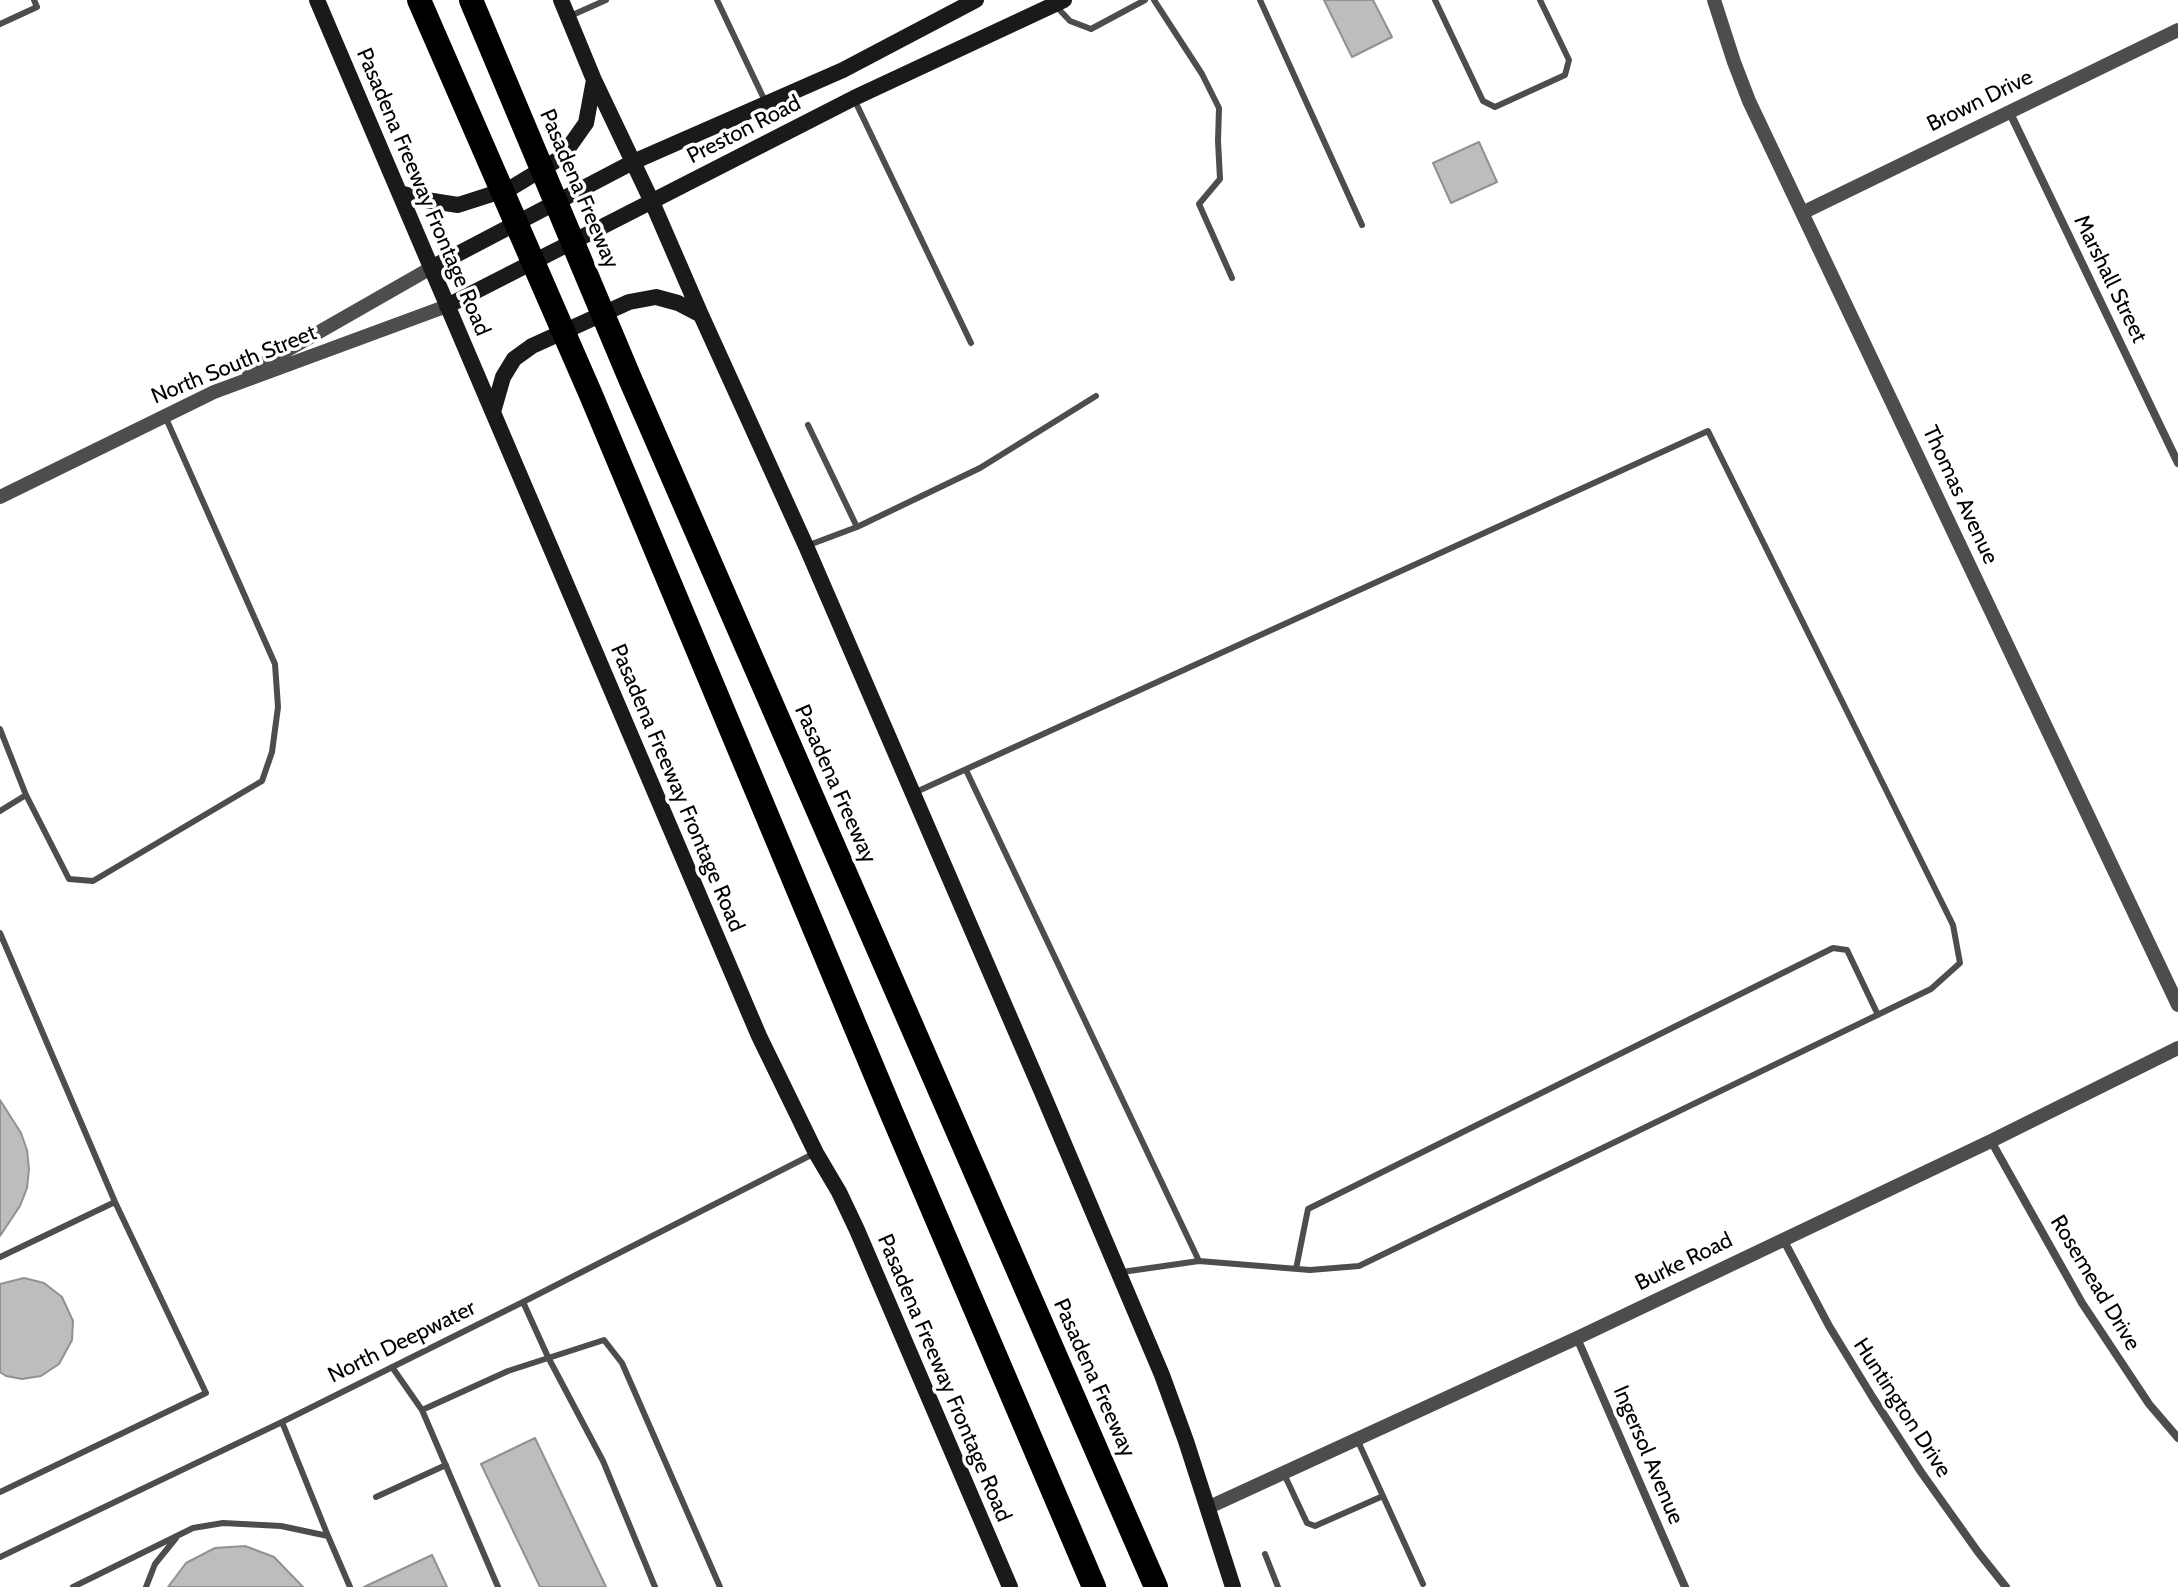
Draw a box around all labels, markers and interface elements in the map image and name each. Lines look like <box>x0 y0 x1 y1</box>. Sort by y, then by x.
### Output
street label: Pasadena Freeway Frontage Road <box>350 44 496 340</box>
street label: Brown Drive <box>1923 64 2037 138</box>
street label: Preston Road <box>683 90 805 170</box>
street label: Pasadena Freeway <box>534 105 624 273</box>
street label: Marshall Street <box>2068 211 2152 347</box>
street label: North South Street <box>148 320 320 410</box>
street label: Thomas Avenue <box>1916 422 2004 568</box>
street label: Pasadena Freeway Frontage Road <box>604 640 750 936</box>
street label: Pasadena Freeway <box>788 701 882 867</box>
street label: Rosemead Drive <box>2044 1211 2146 1355</box>
street label: Burke Road <box>1631 1227 1737 1297</box>
street label: Pasadena Freeway Frontage Road <box>871 1230 1017 1526</box>
street label: North Deepwater <box>324 1295 480 1389</box>
street label: Pasadena Freeway <box>1047 1295 1141 1461</box>
street label: Huntington Drive <box>1847 1334 1957 1482</box>
street label: Ingersol Avenue <box>1607 1382 1689 1528</box>

